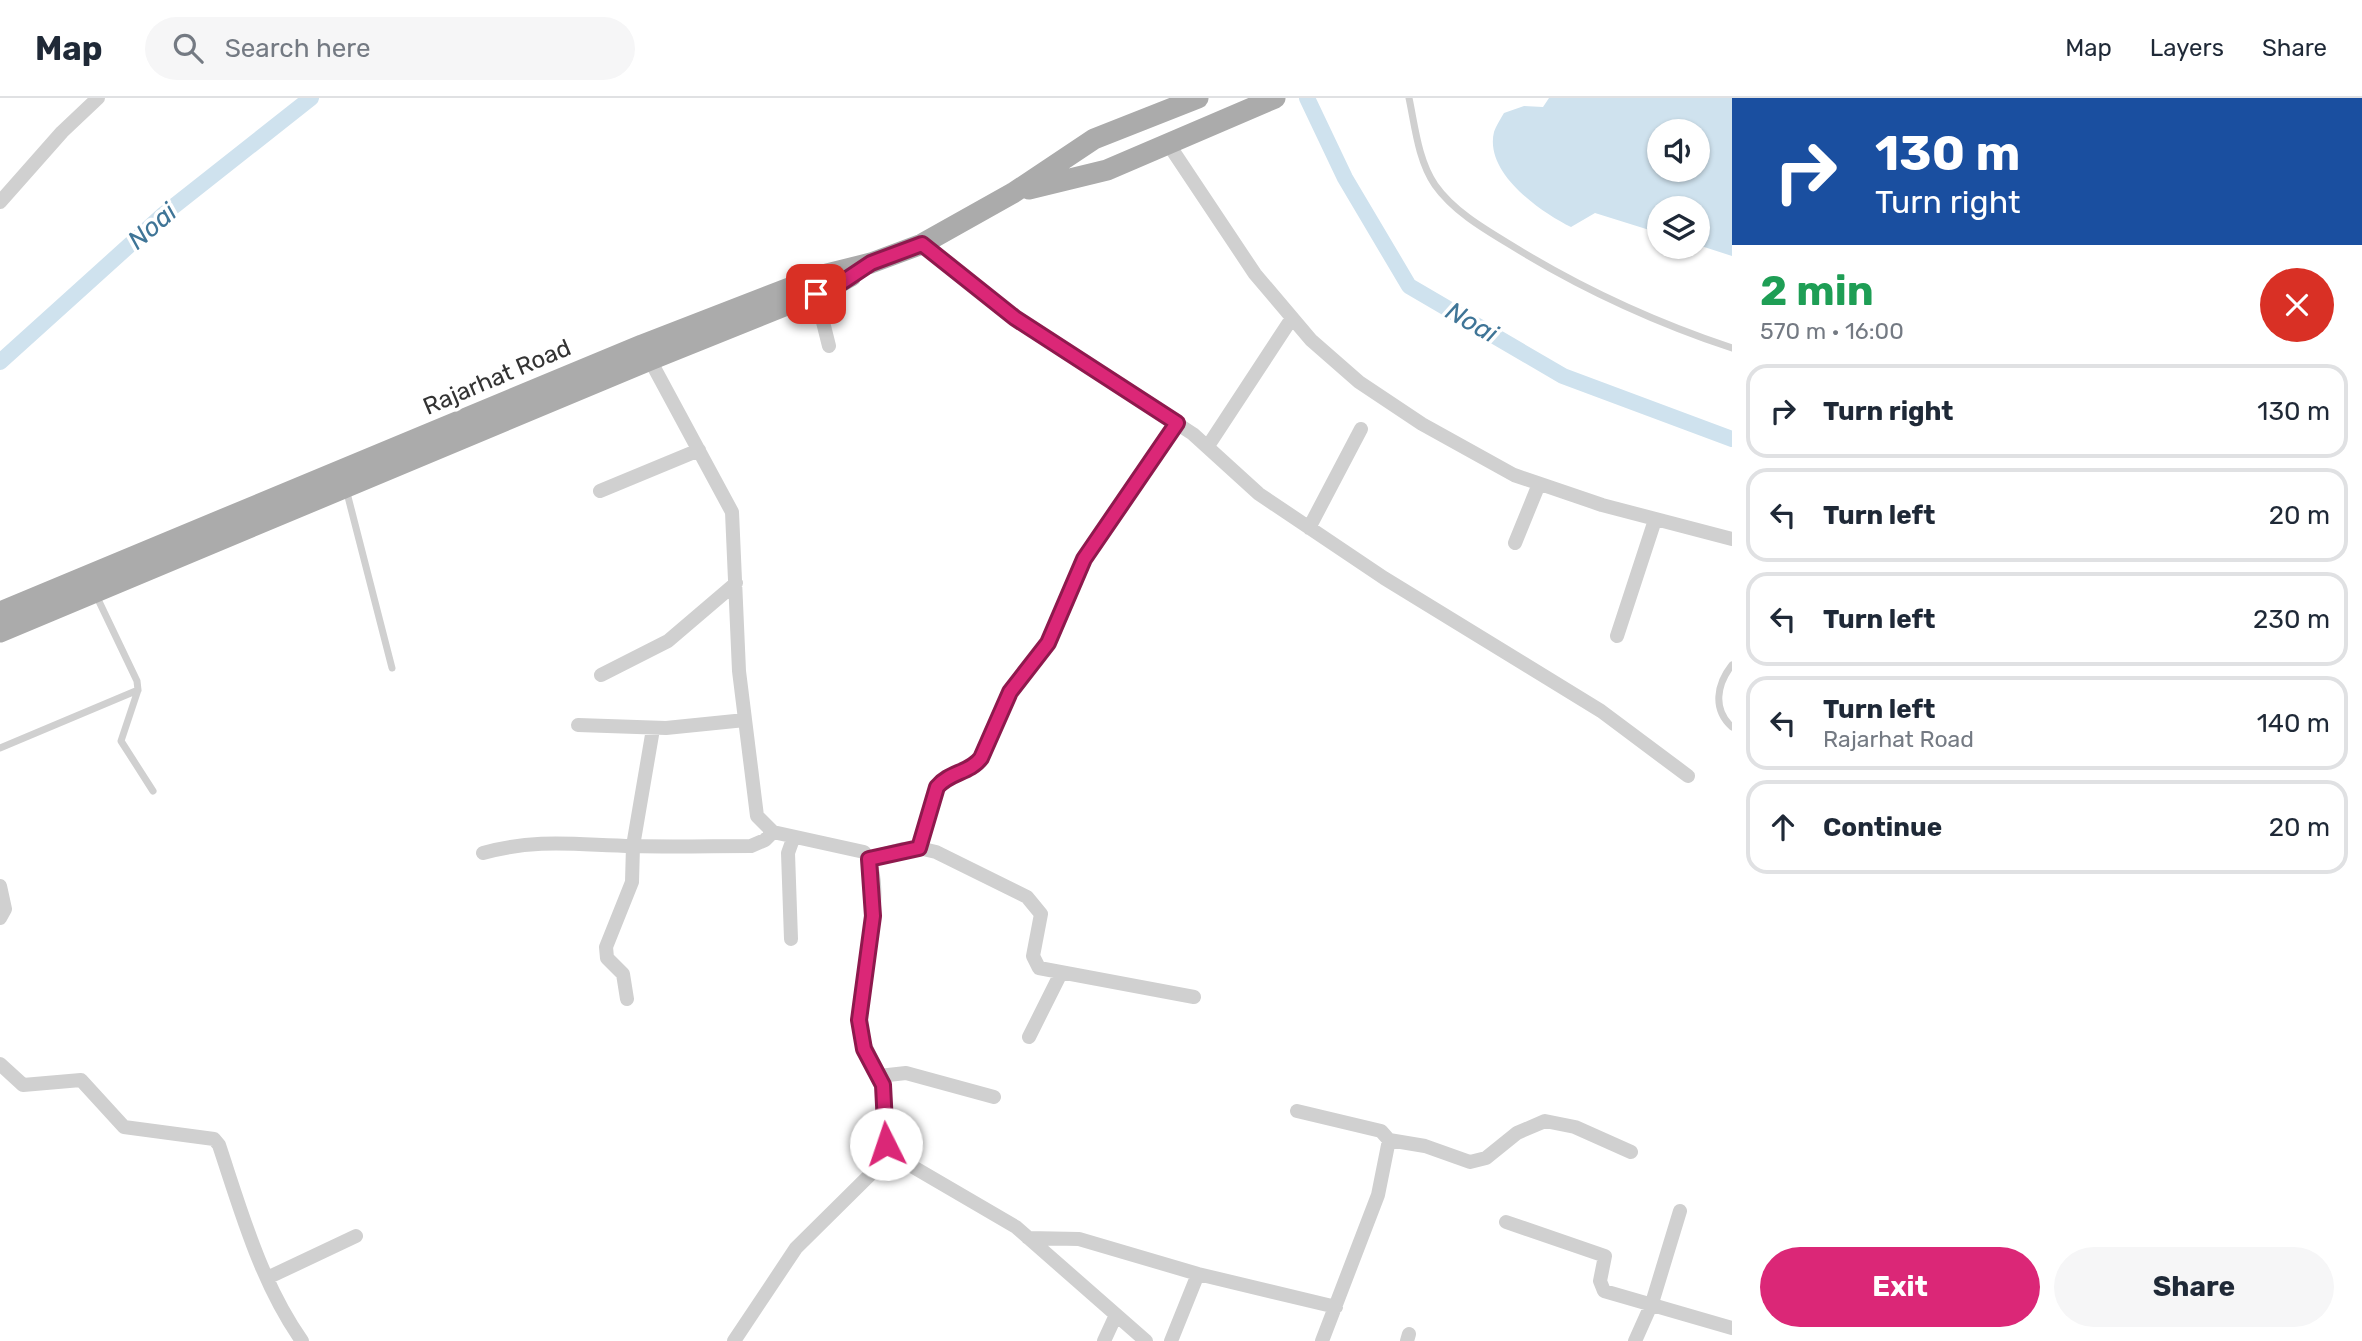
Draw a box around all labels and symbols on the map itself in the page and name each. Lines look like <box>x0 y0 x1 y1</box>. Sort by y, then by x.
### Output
water label: Noai <box>122 196 184 256</box>
pin <box>786 264 846 324</box>
water label: Noai <box>1440 295 1504 350</box>
street label: Rajarhat Road <box>419 333 575 421</box>
position arrow <box>849 1107 923 1181</box>

